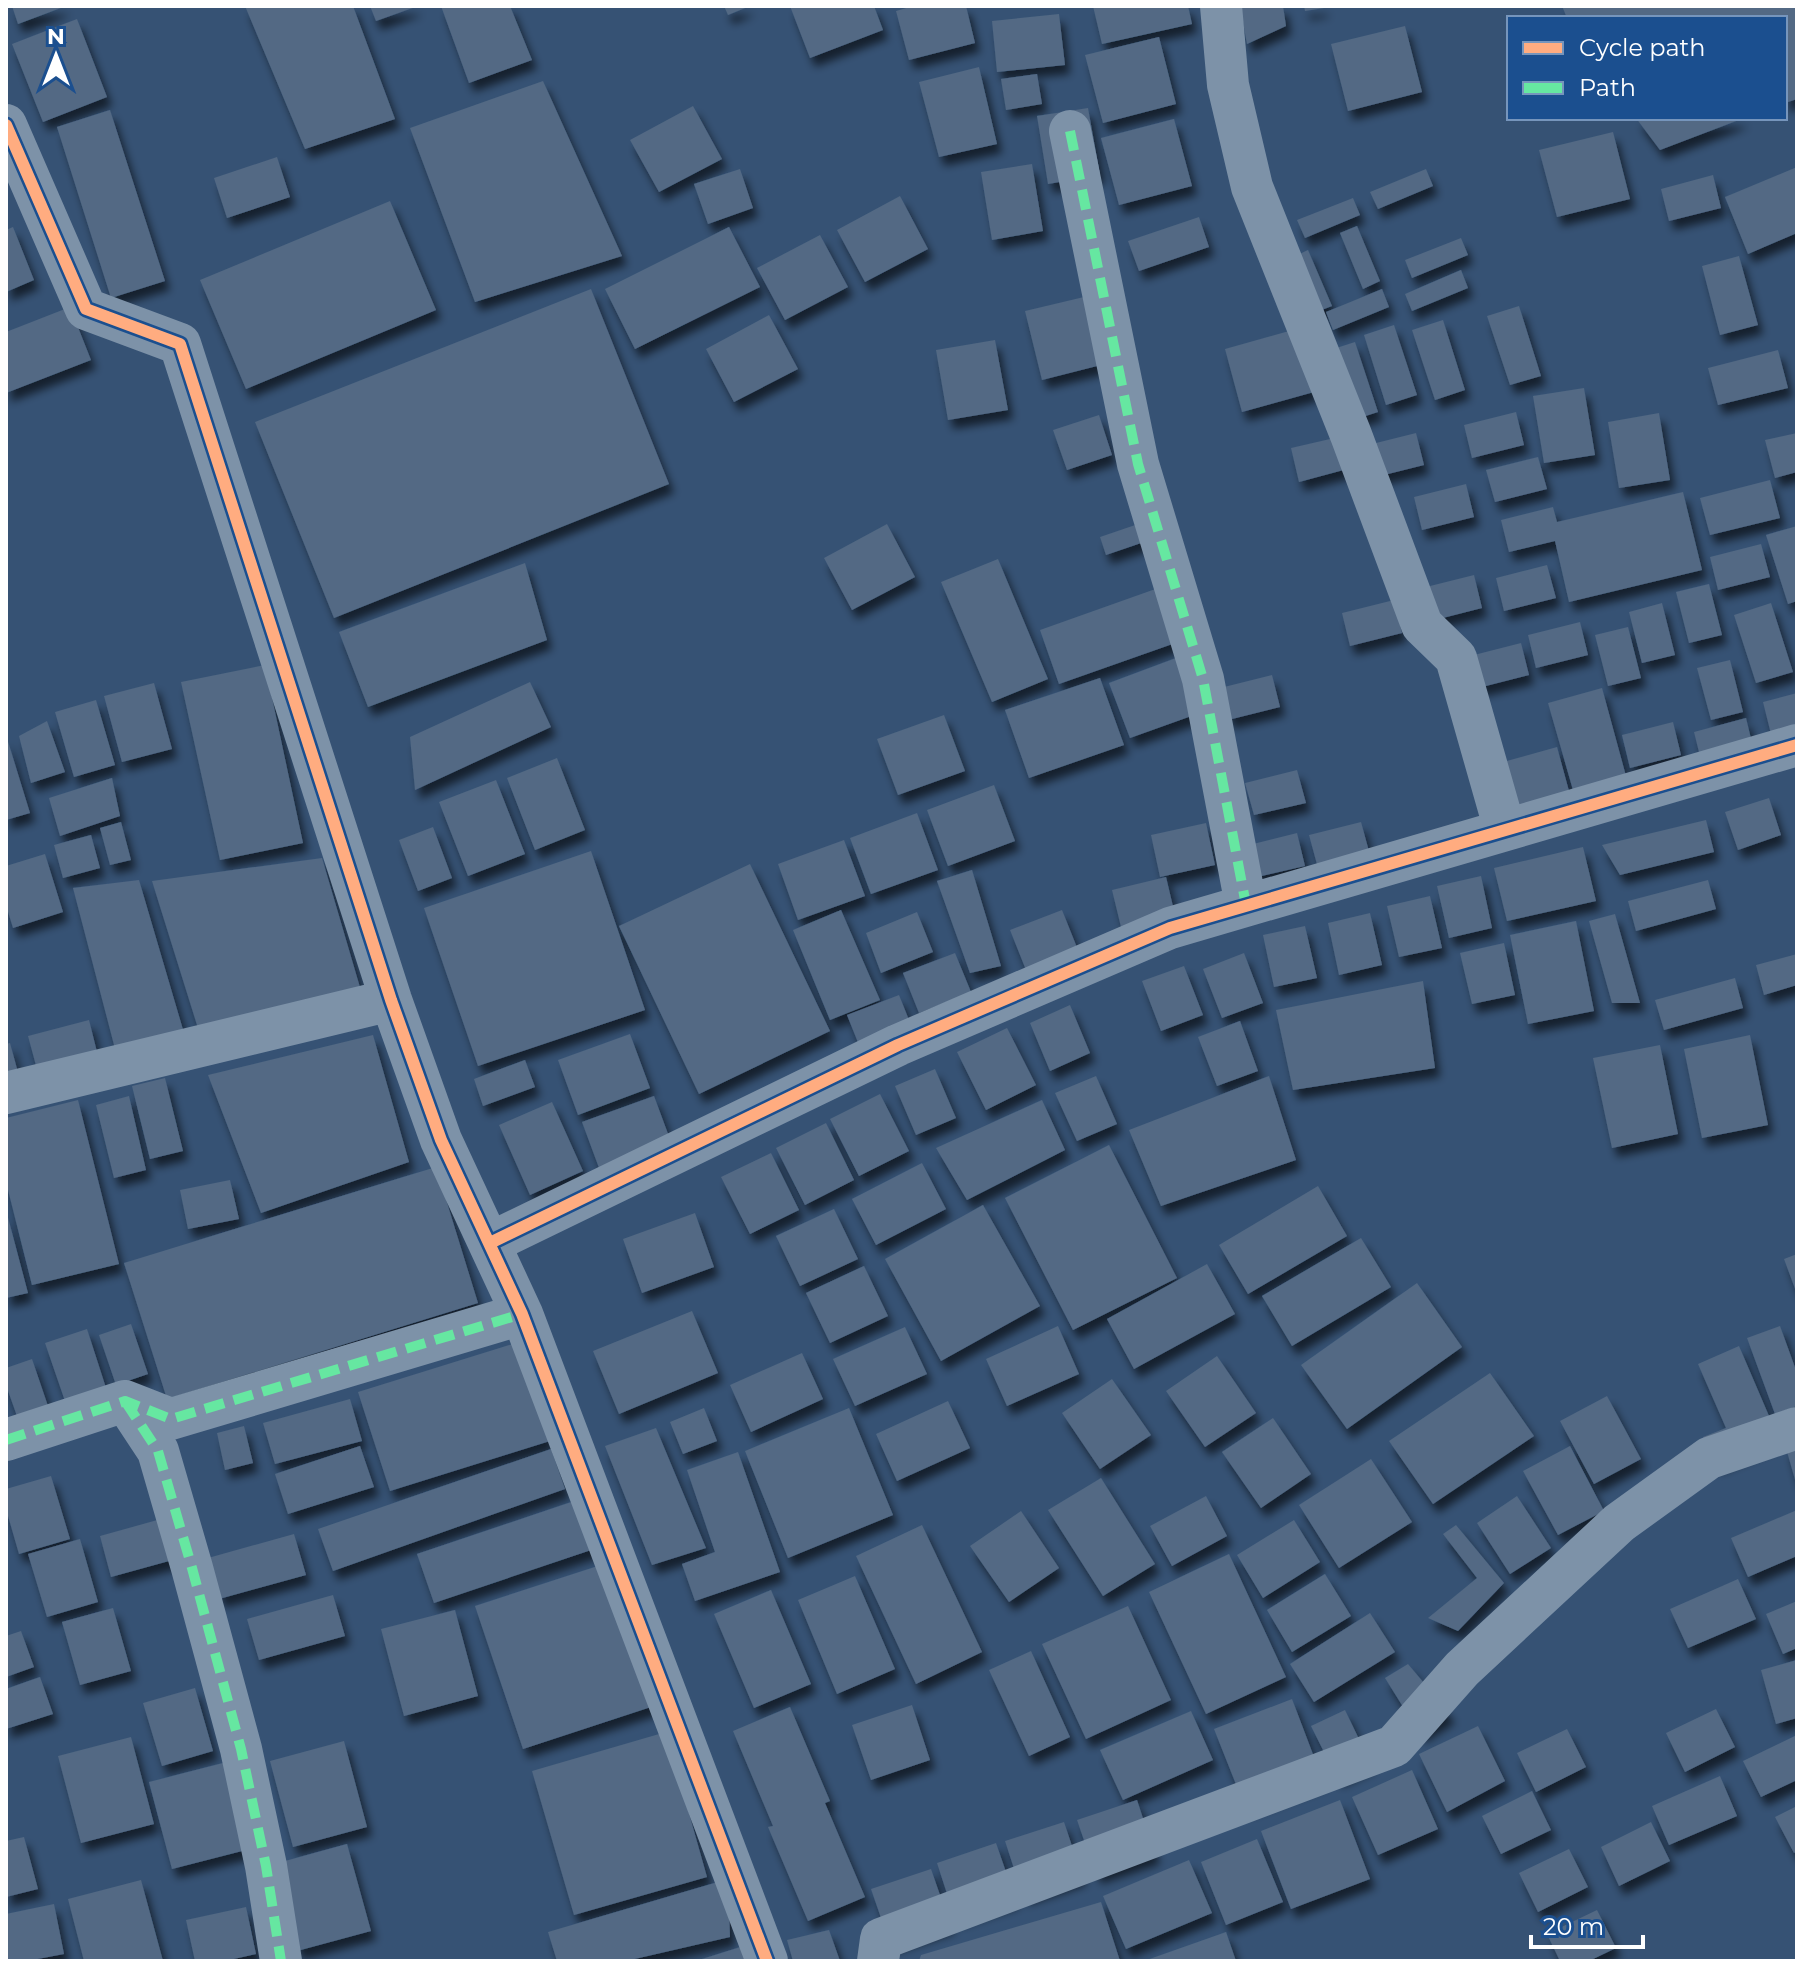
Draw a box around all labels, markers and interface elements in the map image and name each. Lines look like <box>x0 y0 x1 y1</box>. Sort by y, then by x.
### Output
north arrow <box>16 16 96 96</box>
legend <box>1507 16 1787 120</box>
text: N <box>47 23 65 50</box>
text: Cycle path <box>1579 33 1706 62</box>
text: Path <box>1579 73 1636 102</box>
scale bar <box>1531 1899 1643 1949</box>
text: 20 m <box>1543 1912 1604 1941</box>

